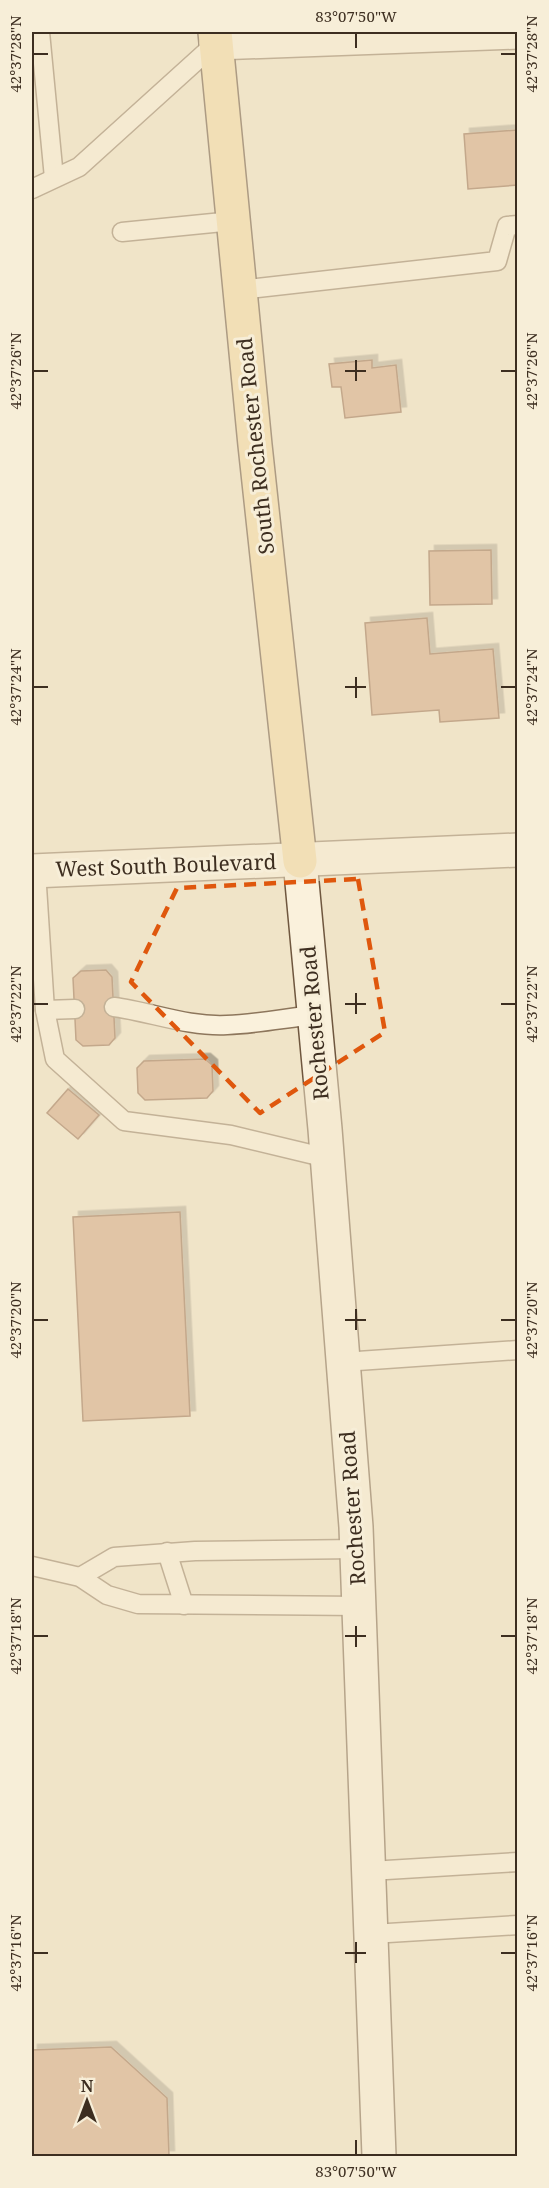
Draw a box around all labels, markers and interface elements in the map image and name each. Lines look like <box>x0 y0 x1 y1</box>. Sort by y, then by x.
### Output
text: 83°07'50"W <box>315 6 397 26</box>
text: 42°37'28"N <box>5 15 25 93</box>
text: 42°37'28"N <box>521 15 541 93</box>
text: 42°37'26"N <box>5 332 25 410</box>
text: 42°37'26"N <box>521 332 541 410</box>
street label: South Rochester Road <box>230 336 280 556</box>
text: 42°37'24"N <box>5 648 25 726</box>
text: 42°37'24"N <box>521 648 541 726</box>
street label: West South Boulevard <box>55 847 277 883</box>
street label: Rochester Road <box>293 945 335 1101</box>
text: 42°37'22"N <box>5 965 25 1043</box>
text: 42°37'22"N <box>521 965 541 1043</box>
text: 42°37'20"N <box>5 1281 25 1359</box>
text: 42°37'20"N <box>521 1281 541 1359</box>
street label: Rochester Road <box>333 1430 371 1586</box>
text: 42°37'18"N <box>5 1597 25 1675</box>
text: 42°37'18"N <box>521 1597 541 1675</box>
text: 42°37'16"N <box>5 1914 25 1992</box>
text: 42°37'16"N <box>521 1914 541 1992</box>
north arrow <box>57 2071 117 2131</box>
text: N <box>81 2075 94 2097</box>
text: 83°07'50"W <box>315 2161 397 2181</box>

